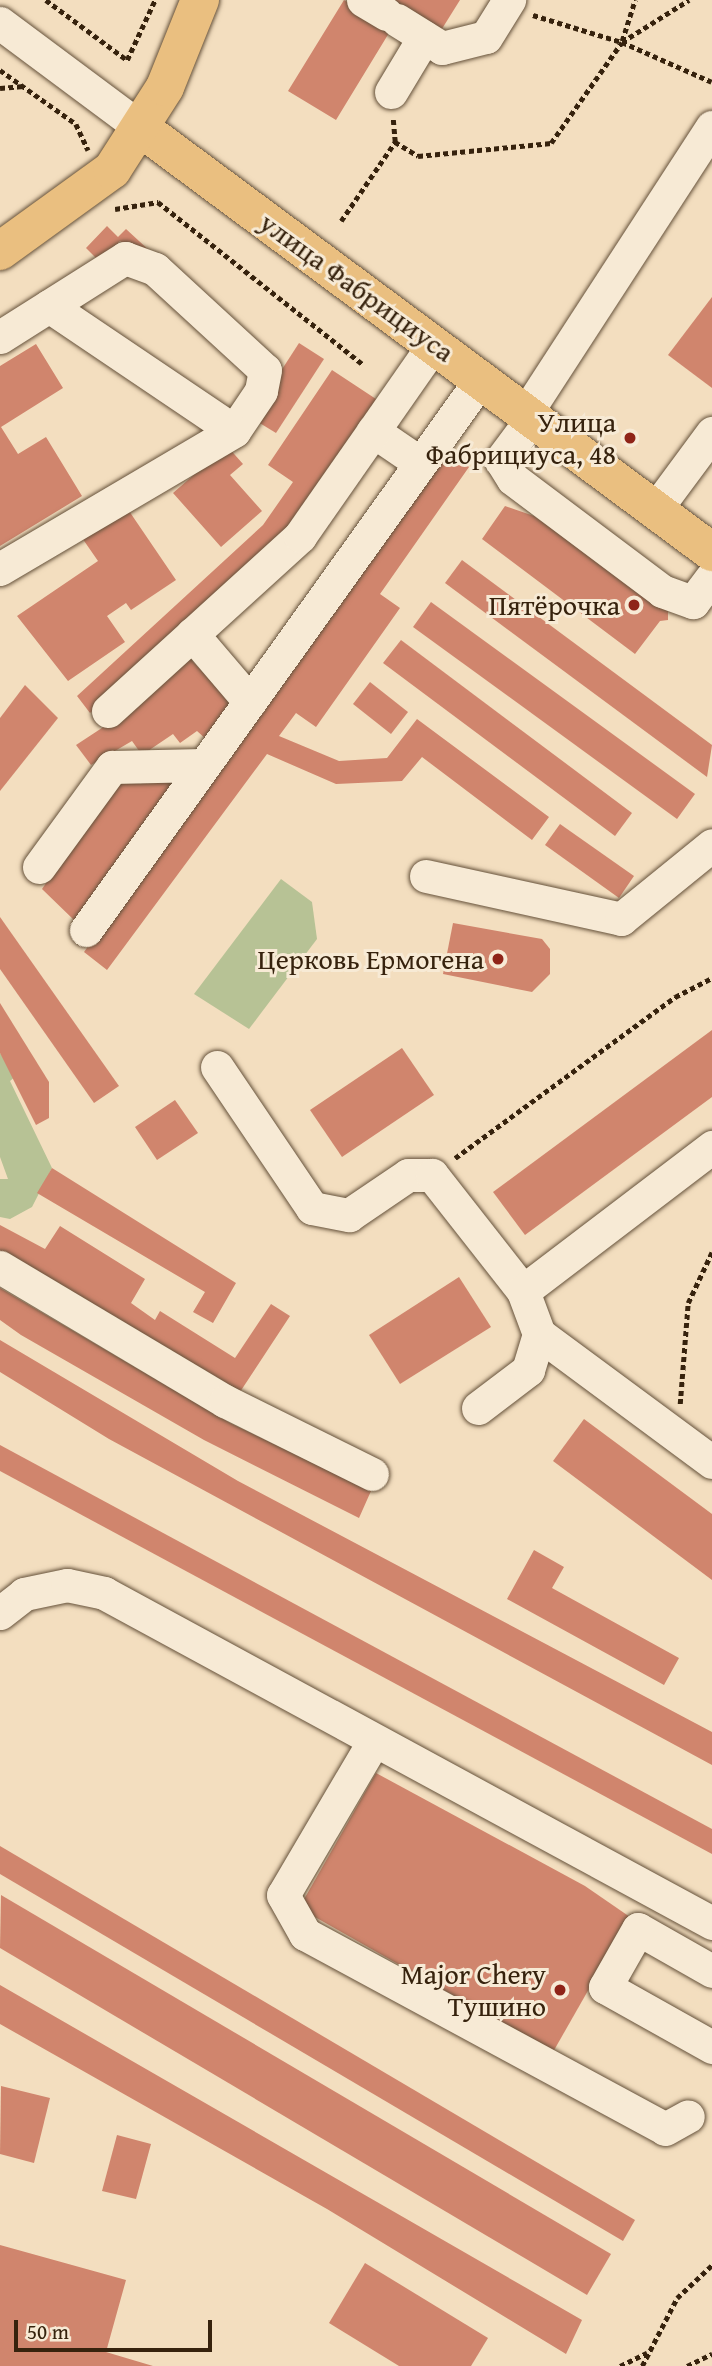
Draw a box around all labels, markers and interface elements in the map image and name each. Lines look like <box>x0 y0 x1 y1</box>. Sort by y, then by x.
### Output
street label: улица Фабрициуса <box>253 205 461 369</box>
place label: Улица Фабрициуса, 48 <box>426 405 616 471</box>
marker: Улица Фабрициуса, 48 <box>622 430 638 446</box>
place label: Пятёрочка <box>489 588 620 622</box>
marker: Пятёрочка <box>626 597 642 613</box>
place label: Церковь Ермогена <box>258 942 484 976</box>
marker: Церковь Ермогена <box>490 951 506 967</box>
place label: Major Chery Тушино <box>401 1957 546 2023</box>
marker: Major Chery Тушино <box>552 1982 568 1998</box>
scale bar <box>18 2306 215 2350</box>
text: 50 m <box>27 2316 69 2347</box>

